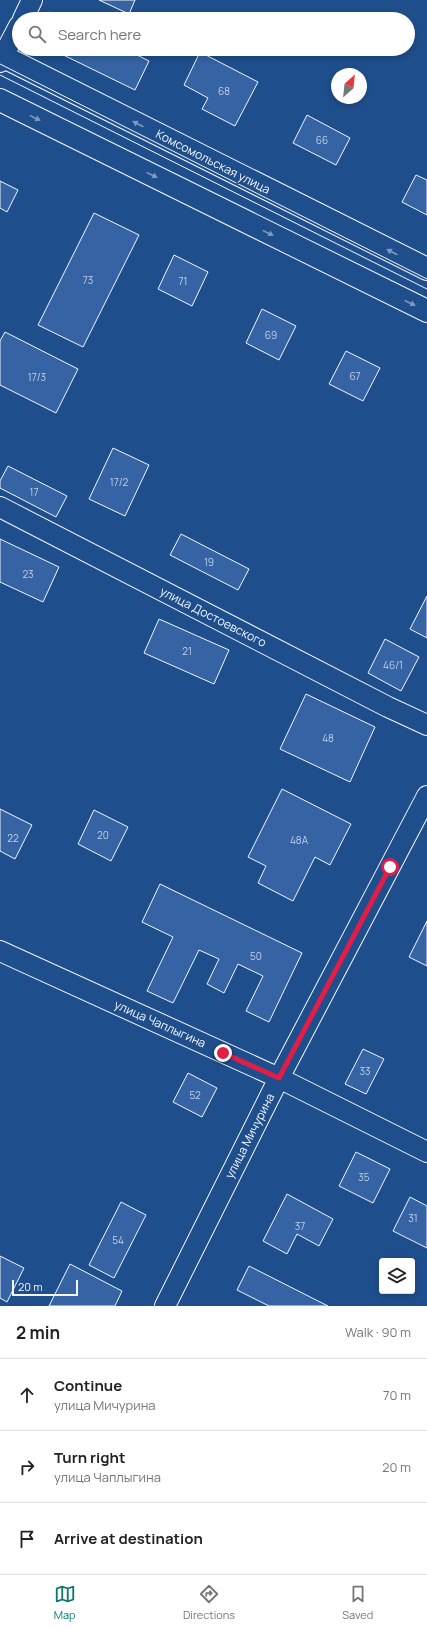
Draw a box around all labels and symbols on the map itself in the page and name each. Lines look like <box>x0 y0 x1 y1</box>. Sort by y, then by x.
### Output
north arrow <box>331 68 367 104</box>
house number: 68 <box>218 84 230 98</box>
one-way arrow <box>29 115 41 121</box>
one-way arrow <box>132 121 144 128</box>
street label: Комсомольская улица <box>153 125 273 198</box>
house number: 66 <box>316 133 328 147</box>
one-way arrow <box>146 172 157 178</box>
one-way arrow <box>262 230 274 236</box>
one-way arrow <box>386 248 398 255</box>
house number: 73 <box>83 273 93 287</box>
house number: 71 <box>179 274 187 288</box>
one-way arrow <box>404 300 415 306</box>
house number: 69 <box>265 328 277 342</box>
house number: 67 <box>349 369 361 383</box>
house number: 17/3 <box>28 370 46 384</box>
house number: 17/2 <box>110 475 129 489</box>
house number: 17 <box>30 485 38 499</box>
house number: 19 <box>204 555 214 569</box>
house number: 23 <box>22 567 34 581</box>
street label: улица Достоевского <box>157 582 269 651</box>
house number: 21 <box>182 644 192 658</box>
house number: 46/1 <box>383 658 403 672</box>
house number: 48 <box>322 731 334 745</box>
house number: 20 <box>97 828 109 842</box>
house number: 22 <box>7 831 19 845</box>
house number: 48А <box>290 833 309 847</box>
route start <box>381 858 399 876</box>
house number: 50 <box>250 949 262 963</box>
street label: улица Чаплыгина <box>112 996 209 1051</box>
route end <box>214 1044 232 1062</box>
house number: 33 <box>359 1064 371 1078</box>
house number: 52 <box>189 1088 201 1102</box>
street label: улица Мичурина <box>221 1090 278 1181</box>
house number: 35 <box>358 1170 370 1184</box>
house number: 31 <box>408 1211 418 1225</box>
house number: 37 <box>295 1219 305 1233</box>
house number: 54 <box>112 1233 124 1247</box>
scale bar <box>12 1278 78 1297</box>

